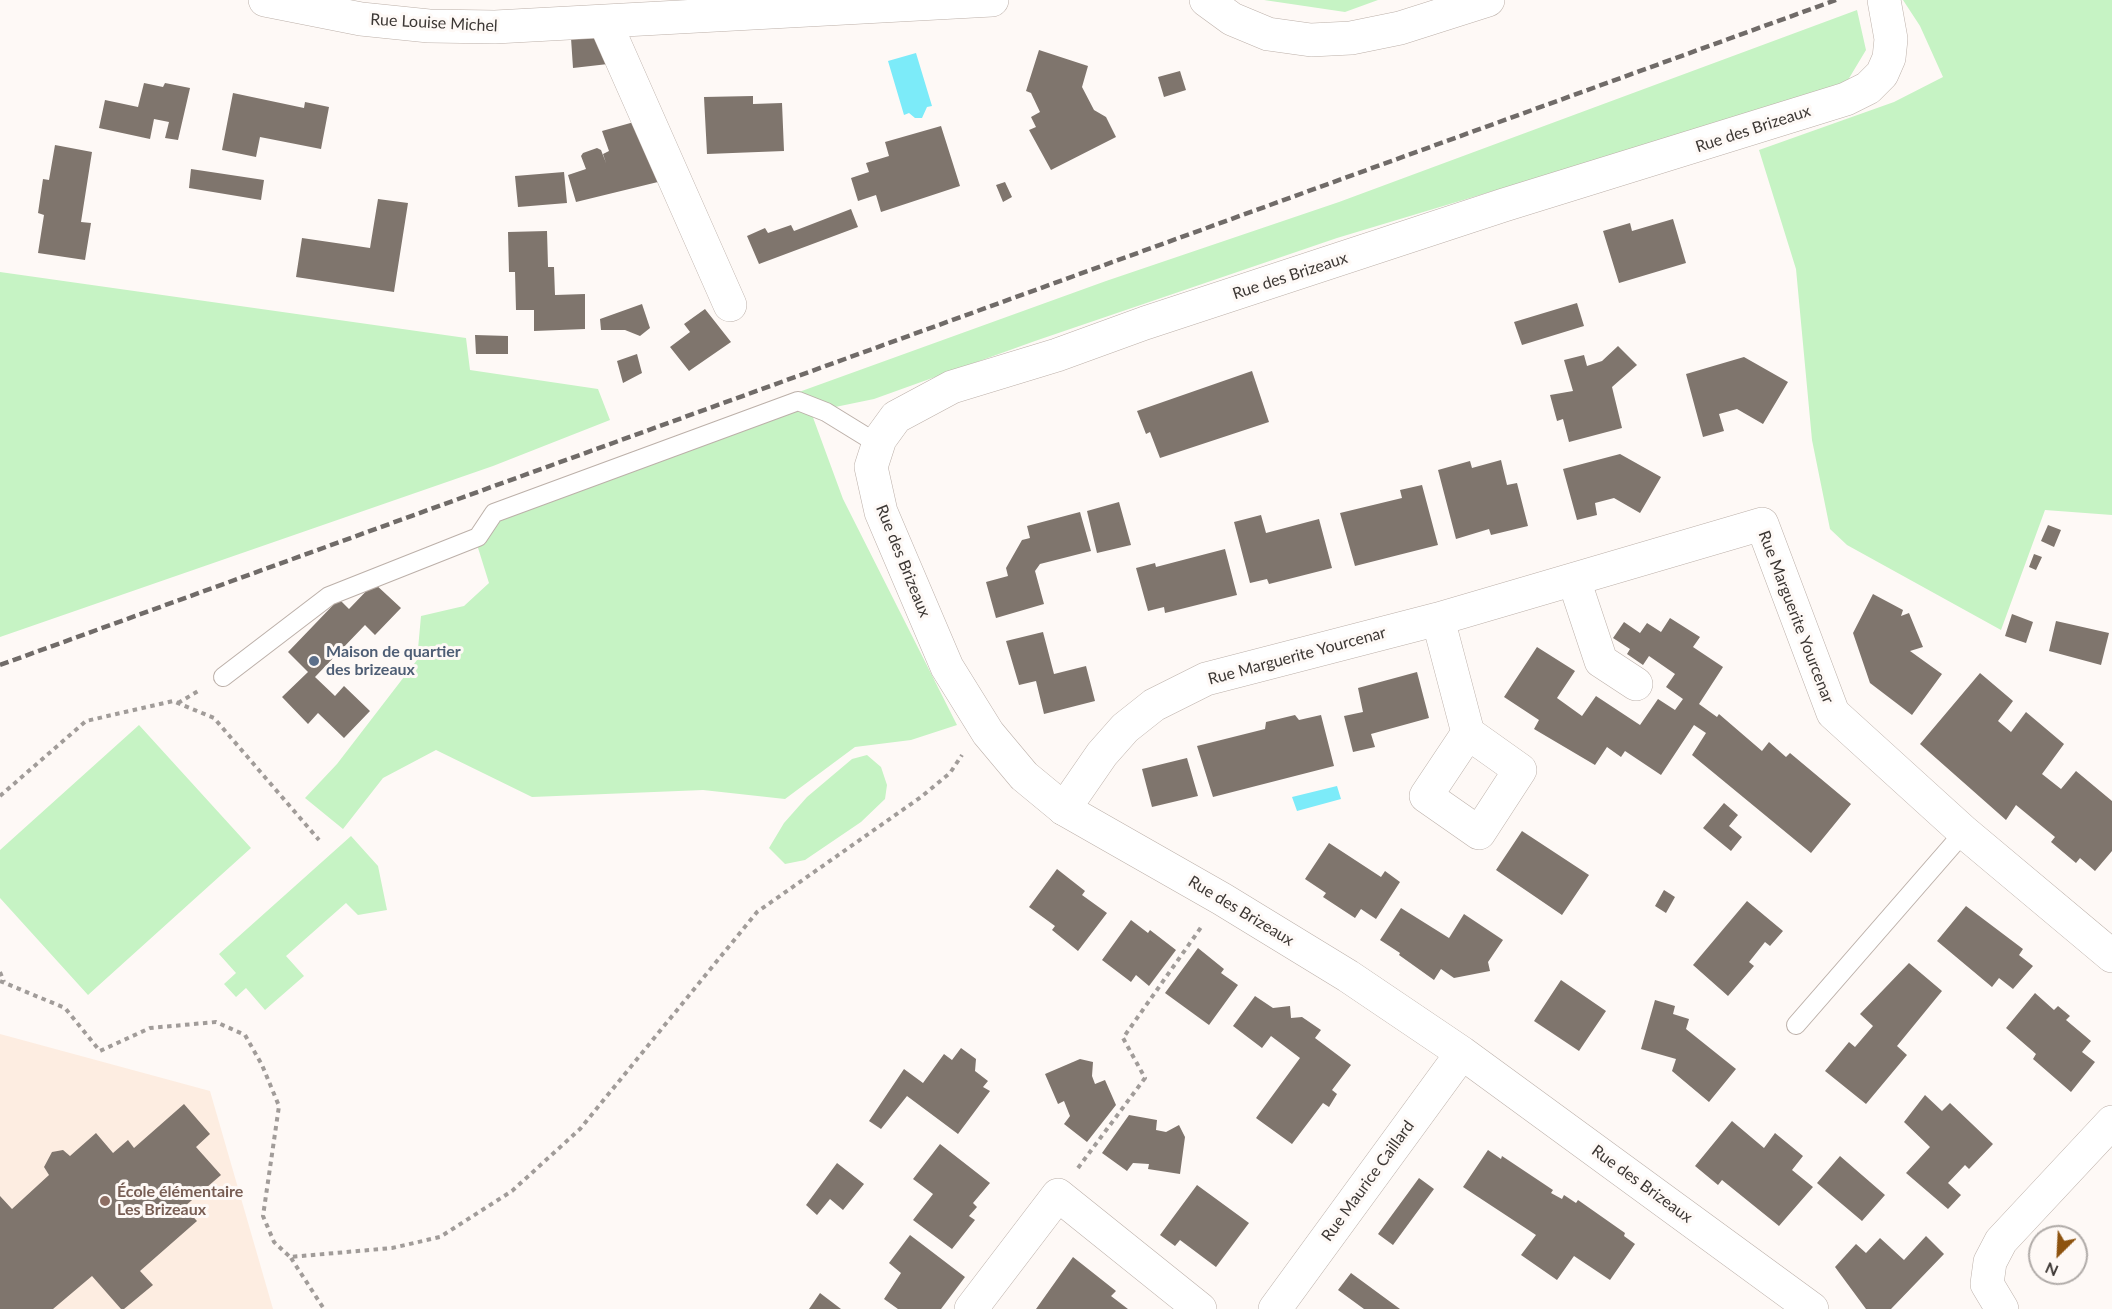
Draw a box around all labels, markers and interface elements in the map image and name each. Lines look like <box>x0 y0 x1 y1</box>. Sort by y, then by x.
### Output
street label: Rue Louise Michel <box>370 10 498 36</box>
street label: Rue des Brizeaux <box>1693 101 1813 157</box>
street label: Rue des Brizeaux <box>1230 248 1350 304</box>
street label: Rue des Brizeaux <box>872 502 934 620</box>
street label: Rue Marguerite Yourcenar <box>1754 528 1838 706</box>
street label: Rue Marguerite Yourcenar <box>1206 623 1388 689</box>
place label: Maison de quartier des brizeaux <box>326 642 461 680</box>
marker: Maison de quartier des brizeaux <box>307 654 321 668</box>
street label: Rue des Brizeaux <box>1185 872 1297 950</box>
street label: Rue Maurice Caillard <box>1318 1117 1418 1245</box>
street label: Rue des Brizeaux <box>1588 1141 1696 1227</box>
place label: École élémentaire Les Brizeaux <box>117 1182 243 1220</box>
marker: École élémentaire Les Brizeaux <box>98 1194 112 1208</box>
north arrow <box>2028 1225 2088 1285</box>
text: N <box>2042 1259 2061 1281</box>

